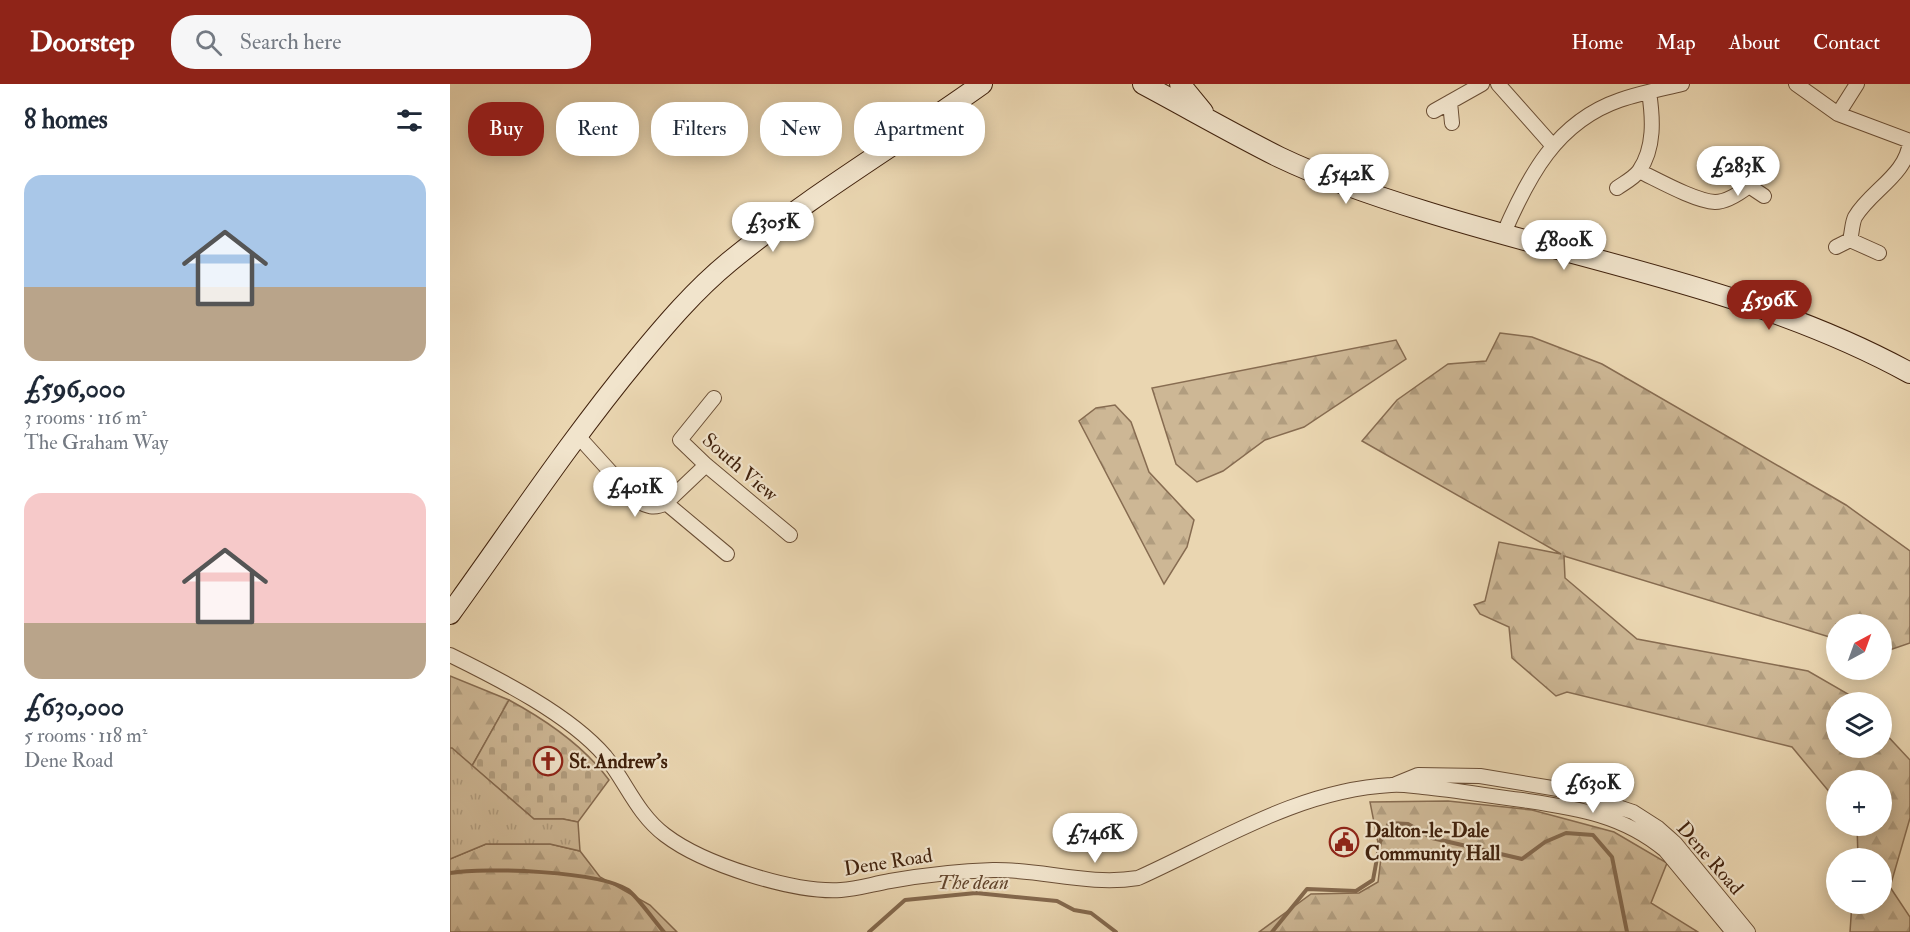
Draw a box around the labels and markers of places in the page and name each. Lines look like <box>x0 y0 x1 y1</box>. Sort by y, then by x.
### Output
pin: £283K <box>1696 146 1780 197</box>
pin: £542K <box>1304 154 1388 205</box>
pin: £305K <box>731 202 815 253</box>
pin: £800K <box>1522 220 1606 271</box>
pin: £596K <box>1727 280 1811 331</box>
pin: £401K <box>593 467 677 518</box>
church icon: St. Andrew's <box>532 745 564 777</box>
place label: St. Andrew's <box>569 749 668 774</box>
pin: £630K <box>1551 763 1635 814</box>
pin: £746K <box>1053 813 1137 864</box>
place label: Dalton-le-Dale Community Hall <box>1365 818 1501 867</box>
public building icon: Dalton-le-Dale Community Hall <box>1328 826 1360 858</box>

